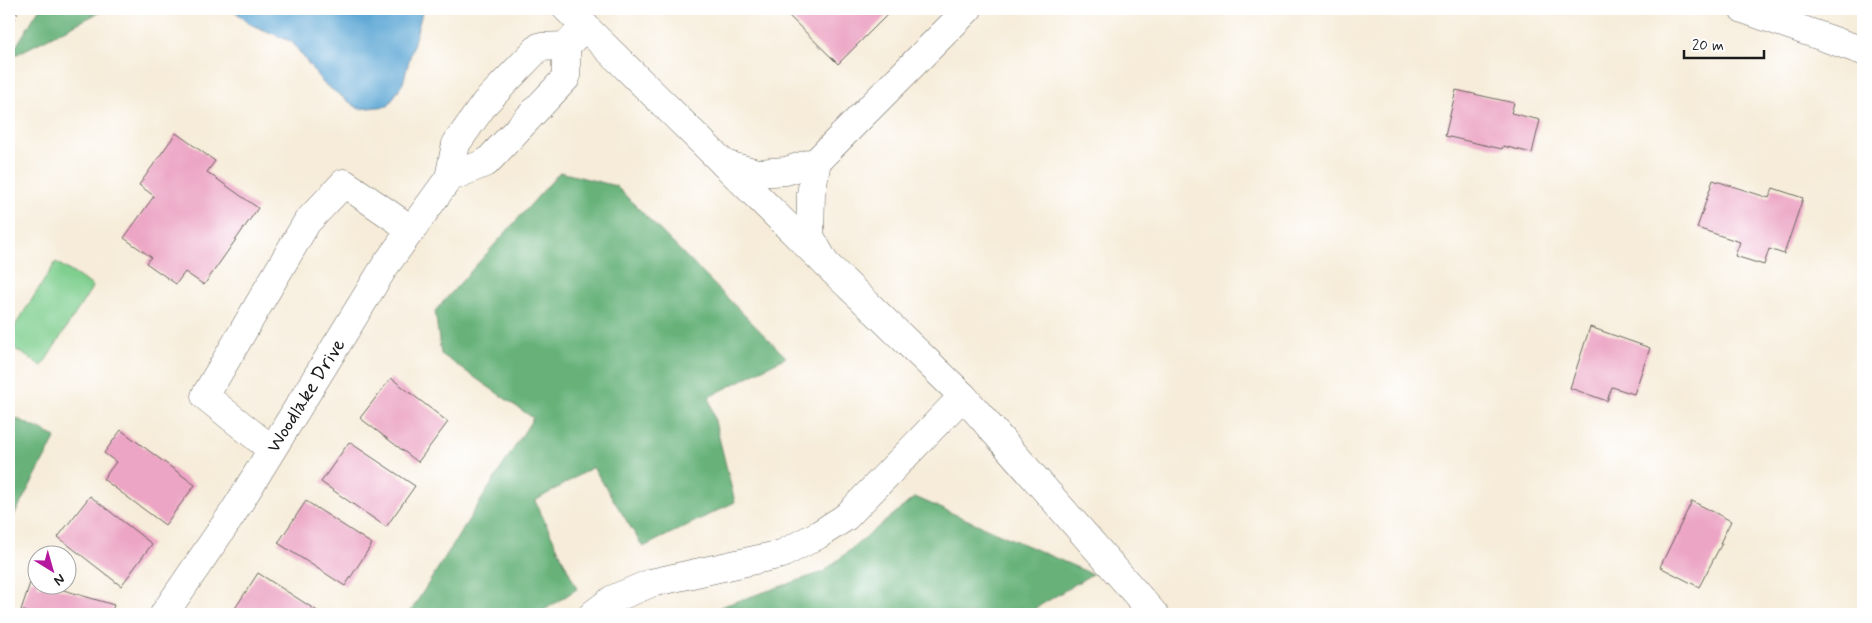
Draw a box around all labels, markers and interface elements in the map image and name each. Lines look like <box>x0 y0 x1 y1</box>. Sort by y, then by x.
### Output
scale bar <box>1684 28 1764 60</box>
text: 20 m <box>1692 36 1724 56</box>
street label: Woodlake Drive <box>260 333 352 458</box>
north arrow <box>28 546 78 596</box>
text: N <box>50 570 68 590</box>

